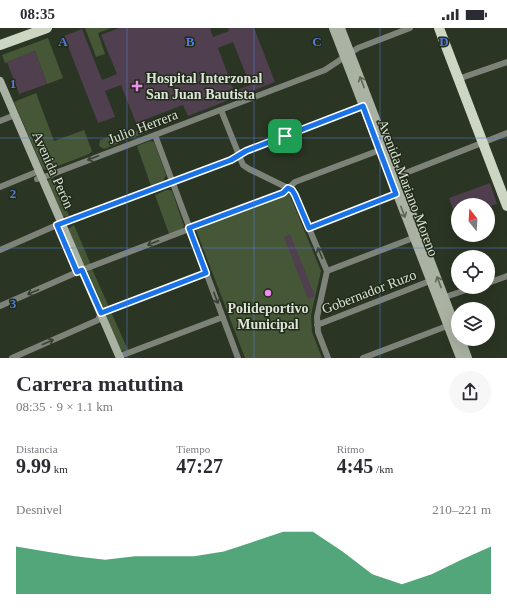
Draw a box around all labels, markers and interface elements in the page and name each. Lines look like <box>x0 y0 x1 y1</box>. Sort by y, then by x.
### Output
text: 08:35 <box>20 6 55 22</box>
text: A <box>58 34 68 49</box>
text: B <box>186 34 195 49</box>
text: C <box>312 34 322 49</box>
text: D <box>439 34 449 49</box>
place label: Hospital Interzonal San Juan Bautista <box>146 71 262 102</box>
text: 1 <box>10 76 16 91</box>
one-way arrow <box>358 77 366 89</box>
marker: Hospital Interzonal San Juan Bautista <box>131 80 143 92</box>
street label: Julio Herrera <box>106 107 181 147</box>
street label: Avenida Mariano Moreno <box>375 118 441 258</box>
pin <box>268 119 302 153</box>
icon: arrive <box>274 125 296 147</box>
street label: Avenida Perón <box>29 129 77 211</box>
one-way arrow <box>88 155 100 163</box>
text: 2 <box>10 186 16 201</box>
north arrow <box>451 198 495 242</box>
map controls <box>451 198 495 346</box>
one-way arrow <box>400 205 408 217</box>
one-way arrow <box>147 239 159 247</box>
one-way arrow <box>316 248 323 260</box>
button: locate <box>451 250 495 294</box>
street label: Gobernador Ruzo <box>320 267 418 317</box>
one-way arrow <box>435 277 443 289</box>
marker: Polideportivo Municipal <box>263 288 273 298</box>
one-way arrow <box>27 289 39 296</box>
one-way arrow <box>212 291 220 303</box>
text: 3 <box>10 296 17 311</box>
place label: Polideportivo Municipal <box>228 301 308 332</box>
button: layers <box>451 302 495 346</box>
one-way arrow <box>42 338 54 345</box>
text: Carrera matutina <box>16 371 184 396</box>
button: share <box>449 371 491 413</box>
text: 08:35 · 9 × 1.1 km <box>16 399 113 414</box>
text: Distancia <box>16 443 58 455</box>
text: Tiempo <box>176 443 210 455</box>
text: Ritmo <box>337 443 364 455</box>
text: 9.99 <box>16 455 51 477</box>
text: 47:27 <box>176 455 223 477</box>
text: 4:45 <box>337 455 373 477</box>
text: km <box>51 463 68 475</box>
text: /km <box>373 463 393 475</box>
text: Desnivel <box>16 502 62 517</box>
text: 210–221 m <box>432 502 491 517</box>

